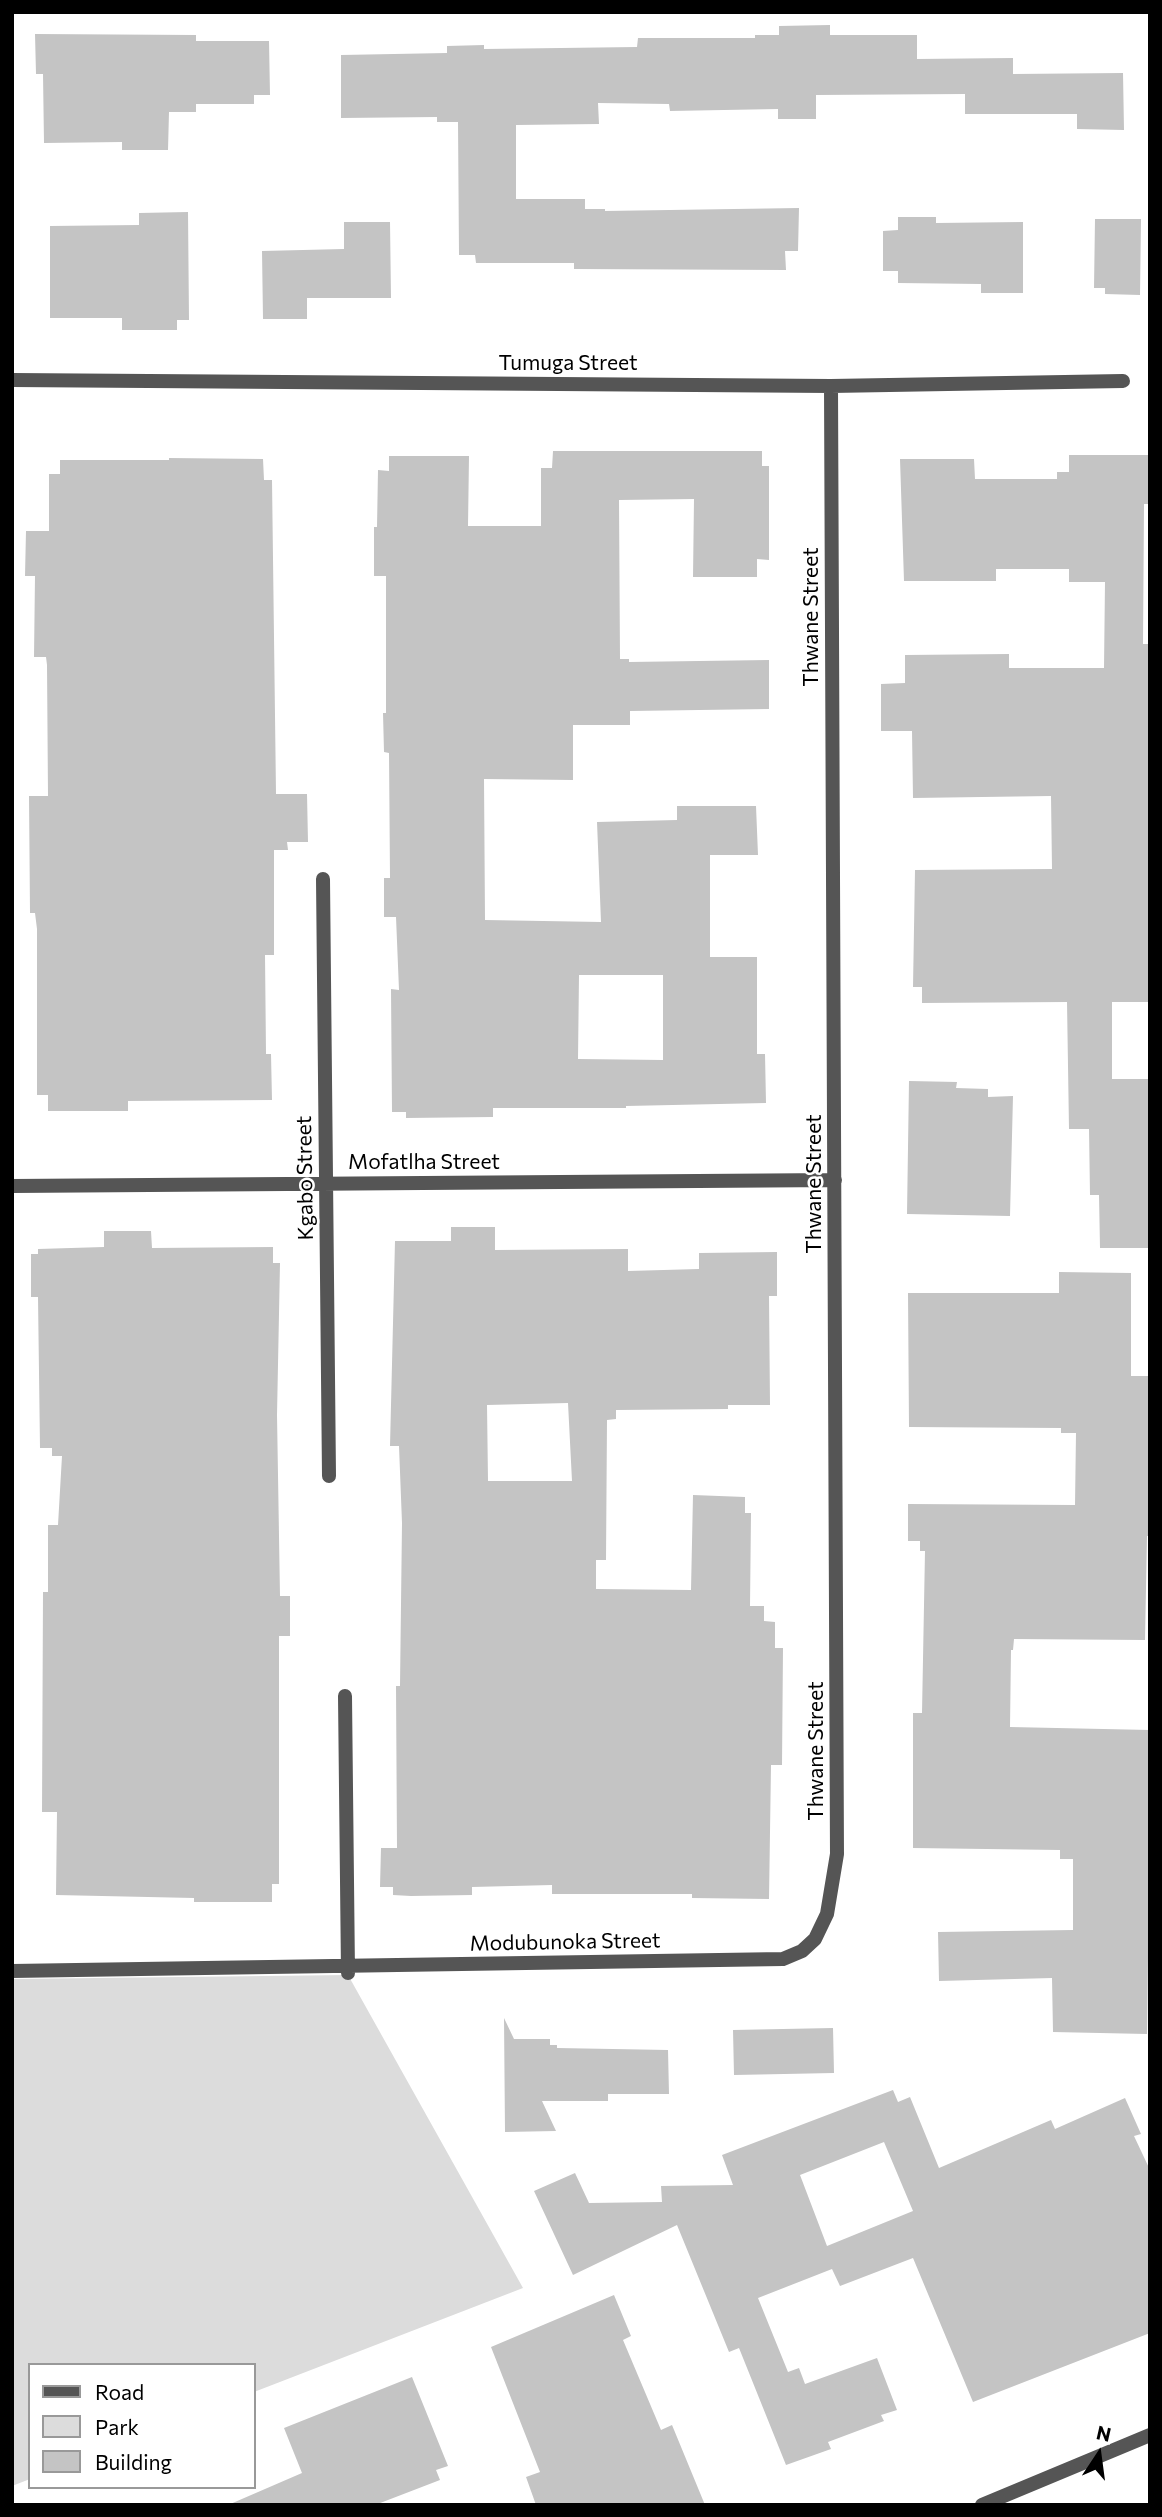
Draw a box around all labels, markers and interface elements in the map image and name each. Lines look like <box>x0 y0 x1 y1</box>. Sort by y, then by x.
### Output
street label: Tumuga Street <box>498 350 638 376</box>
street label: Thwane Street <box>798 547 824 687</box>
street label: Thwane Street <box>801 1114 827 1254</box>
street label: Kgabo Street <box>291 1116 319 1240</box>
street label: Mofatlha Street <box>348 1149 500 1175</box>
street label: Thwane Street <box>803 1681 829 1821</box>
street label: Modubunoka Street <box>469 1928 661 1956</box>
legend <box>28 2363 256 2489</box>
text: Road <box>95 2379 144 2404</box>
text: Park <box>95 2414 139 2439</box>
north arrow <box>1064 2419 1134 2489</box>
text: N <box>1094 2420 1113 2446</box>
text: Building <box>95 2449 172 2474</box>

